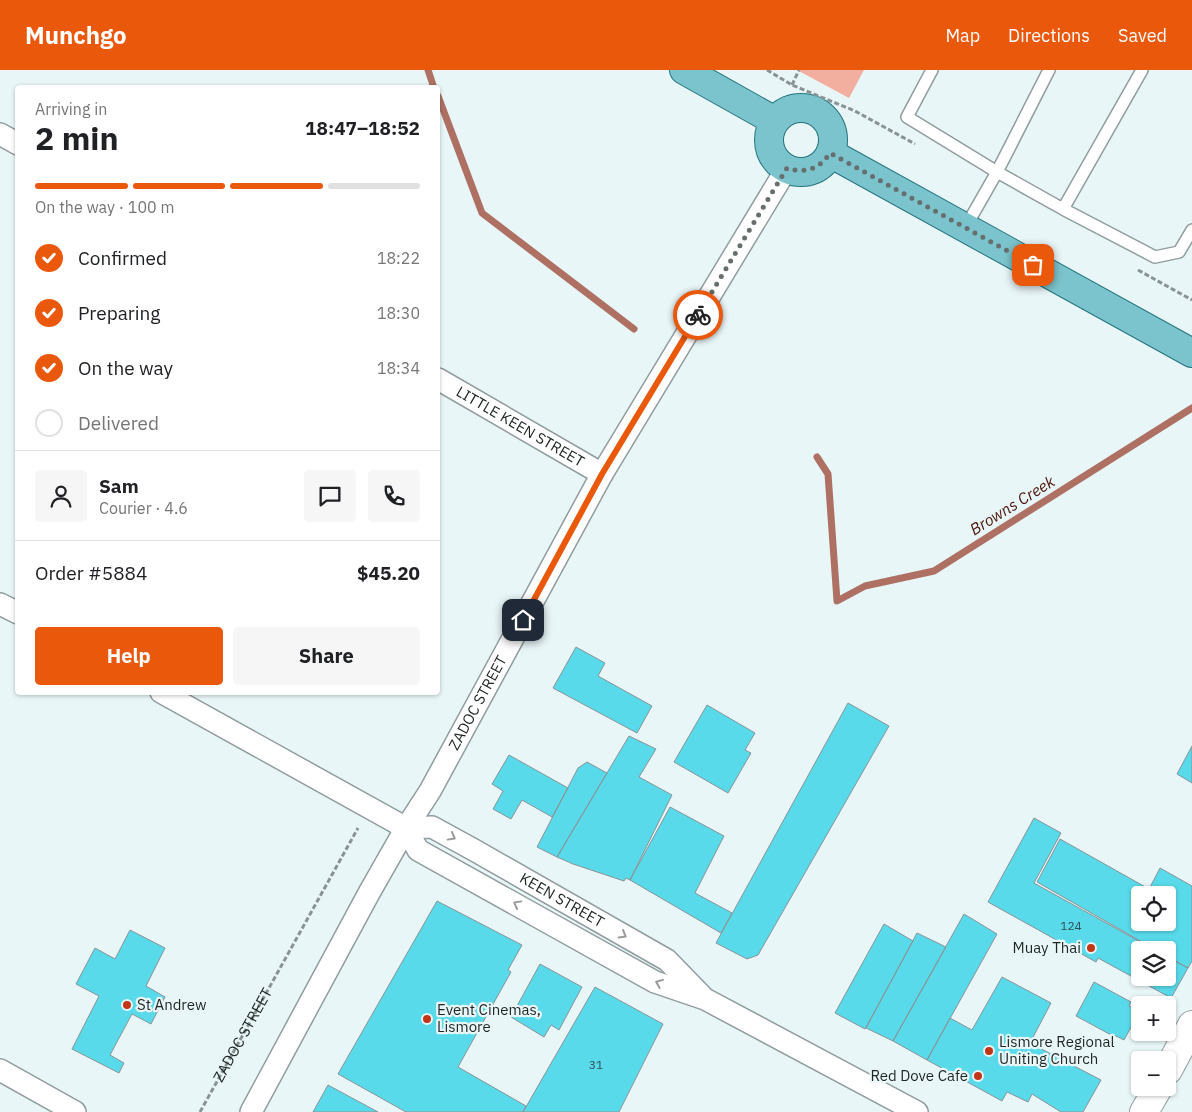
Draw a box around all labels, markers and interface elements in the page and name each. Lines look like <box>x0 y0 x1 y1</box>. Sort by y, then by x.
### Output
text: Munchgo <box>25 19 127 51</box>
text: Map <box>945 24 980 47</box>
text: Directions <box>1008 24 1090 47</box>
text: Saved <box>1118 24 1167 47</box>
text: Arriving in <box>35 99 107 119</box>
text: 18:47–18:52 <box>305 116 420 140</box>
text: 2 min <box>35 117 119 159</box>
text: On the way · 100 m <box>35 197 174 217</box>
icon: check <box>35 244 63 272</box>
pin <box>1012 244 1054 286</box>
text: Confirmed <box>78 246 167 270</box>
text: 18:22 <box>377 248 420 268</box>
icon: bag <box>1019 251 1047 279</box>
courier <box>673 290 723 340</box>
icon: check <box>35 299 63 327</box>
text: Preparing <box>78 301 160 325</box>
icon: bike <box>684 301 712 329</box>
text: 18:30 <box>377 303 420 323</box>
icon: check <box>35 354 63 382</box>
text: On the way <box>78 356 173 380</box>
text: 18:34 <box>377 358 420 378</box>
street label: LITTLE KEEN STREET <box>453 382 588 471</box>
text: Delivered <box>78 411 159 435</box>
button: person <box>35 470 87 522</box>
button: chat <box>304 470 356 522</box>
button: phone <box>368 470 420 522</box>
water label: Browns Creek <box>966 471 1059 539</box>
text: Sam <box>99 474 139 498</box>
text: Courier · 4.6 <box>99 498 188 518</box>
text: Order #5884 <box>35 561 147 585</box>
text: $45.20 <box>357 561 420 585</box>
pin <box>502 599 544 641</box>
icon: home <box>509 606 537 634</box>
button: Help <box>35 627 223 685</box>
button: Share <box>233 627 420 685</box>
street label: ZADOC STREET <box>444 652 511 753</box>
one-way arrow <box>446 831 455 841</box>
street label: KEEN STREET <box>517 868 608 931</box>
map controls <box>1131 886 1176 1096</box>
button: locate <box>1131 886 1176 931</box>
one-way arrow <box>513 900 522 910</box>
house number: 124 <box>1060 918 1082 933</box>
one-way arrow <box>618 929 627 939</box>
place label: Muay Thai <box>1012 938 1081 957</box>
button: layers <box>1131 941 1176 986</box>
marker: Muay Thai <box>1085 942 1097 954</box>
one-way arrow <box>655 979 664 989</box>
street label: ZADOC STREET <box>209 984 276 1085</box>
place label: St Andrew <box>137 995 207 1014</box>
button: + <box>1131 996 1176 1041</box>
marker: St Andrew <box>121 999 133 1011</box>
place label: Event Cinemas, Lismore <box>437 1000 541 1036</box>
marker: Event Cinemas, Lismore <box>421 1013 433 1025</box>
place label: Lismore Regional Uniting Church <box>999 1032 1115 1068</box>
marker: Lismore Regional Uniting Church <box>983 1045 995 1057</box>
button: − <box>1131 1051 1176 1096</box>
house number: 31 <box>589 1057 603 1072</box>
place label: Red Dove Cafe <box>870 1066 968 1085</box>
marker: Red Dove Cafe <box>972 1070 984 1082</box>

